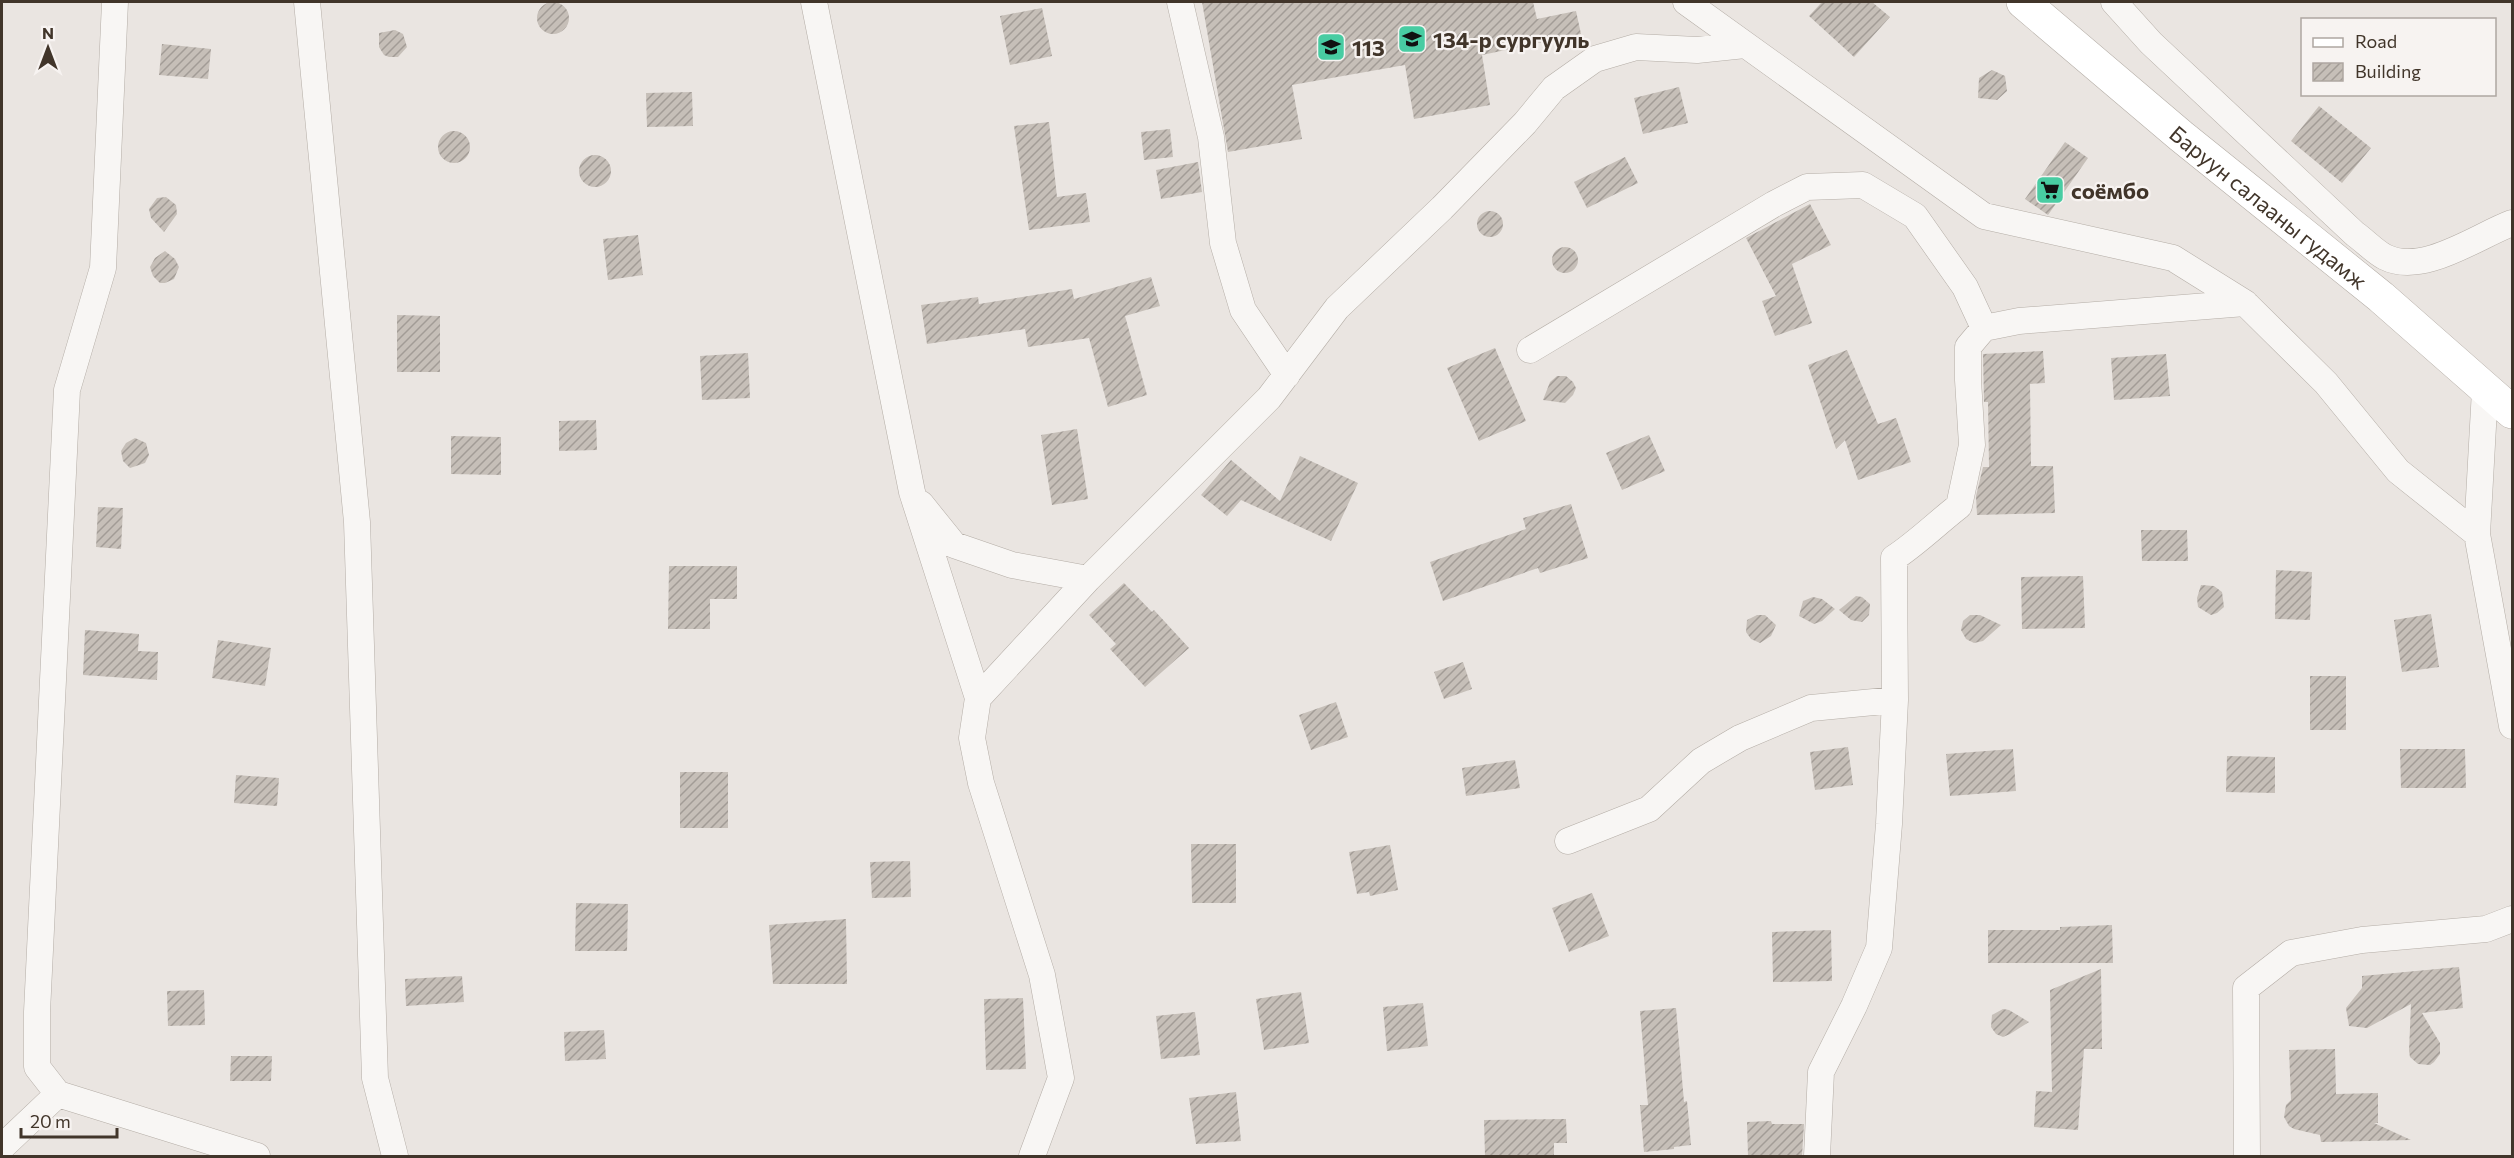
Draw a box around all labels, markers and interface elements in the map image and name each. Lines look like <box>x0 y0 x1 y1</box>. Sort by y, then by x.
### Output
north arrow <box>18 18 78 78</box>
legend <box>2301 18 2496 96</box>
text: N <box>42 23 54 42</box>
school or university icon: 134-р сургууль <box>1396 23 1428 55</box>
place label: 134-р сургууль <box>1433 26 1589 53</box>
text: Road <box>2355 30 2397 52</box>
school or university icon: 113 <box>1315 31 1347 63</box>
place label: 113 <box>1352 34 1385 61</box>
text: Building <box>2355 60 2421 82</box>
street label: Баруун салааны гудамж <box>2165 119 2373 295</box>
supermarket icon: соёмбо <box>2034 174 2066 206</box>
place label: соёмбо <box>2071 177 2149 204</box>
scale bar <box>21 1101 117 1139</box>
text: 20 m <box>30 1110 71 1132</box>

